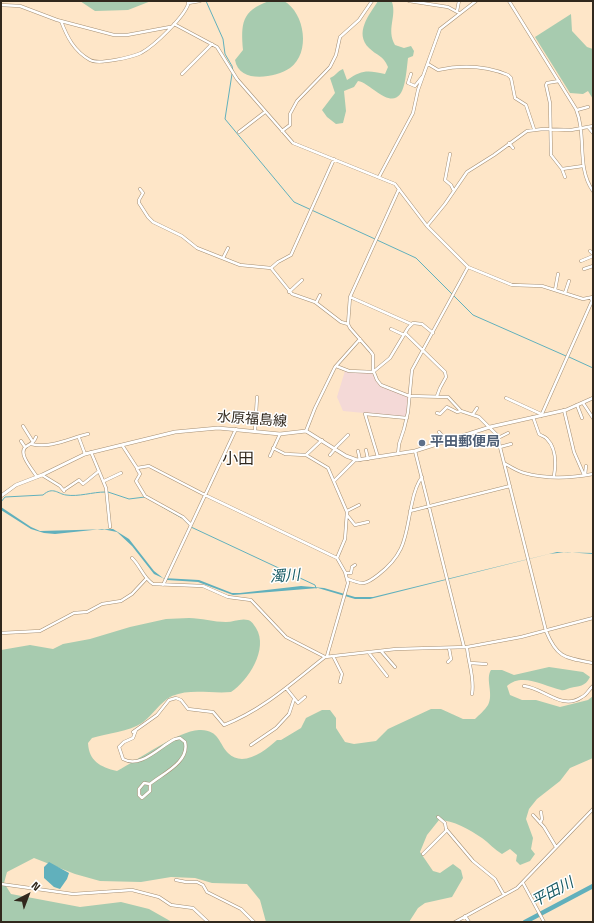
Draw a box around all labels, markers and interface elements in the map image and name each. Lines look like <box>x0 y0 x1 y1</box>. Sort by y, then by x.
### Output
street label: 水原福島線 <box>216 409 288 431</box>
place label: 平田郵便局 <box>430 435 500 451</box>
marker: 平田郵便局 <box>417 438 427 448</box>
district label: 小田 <box>222 450 254 470</box>
water label: 濁川 <box>269 567 301 587</box>
water label: 平田川 <box>529 874 577 912</box>
north arrow <box>8 875 48 915</box>
text: N <box>28 878 44 895</box>

